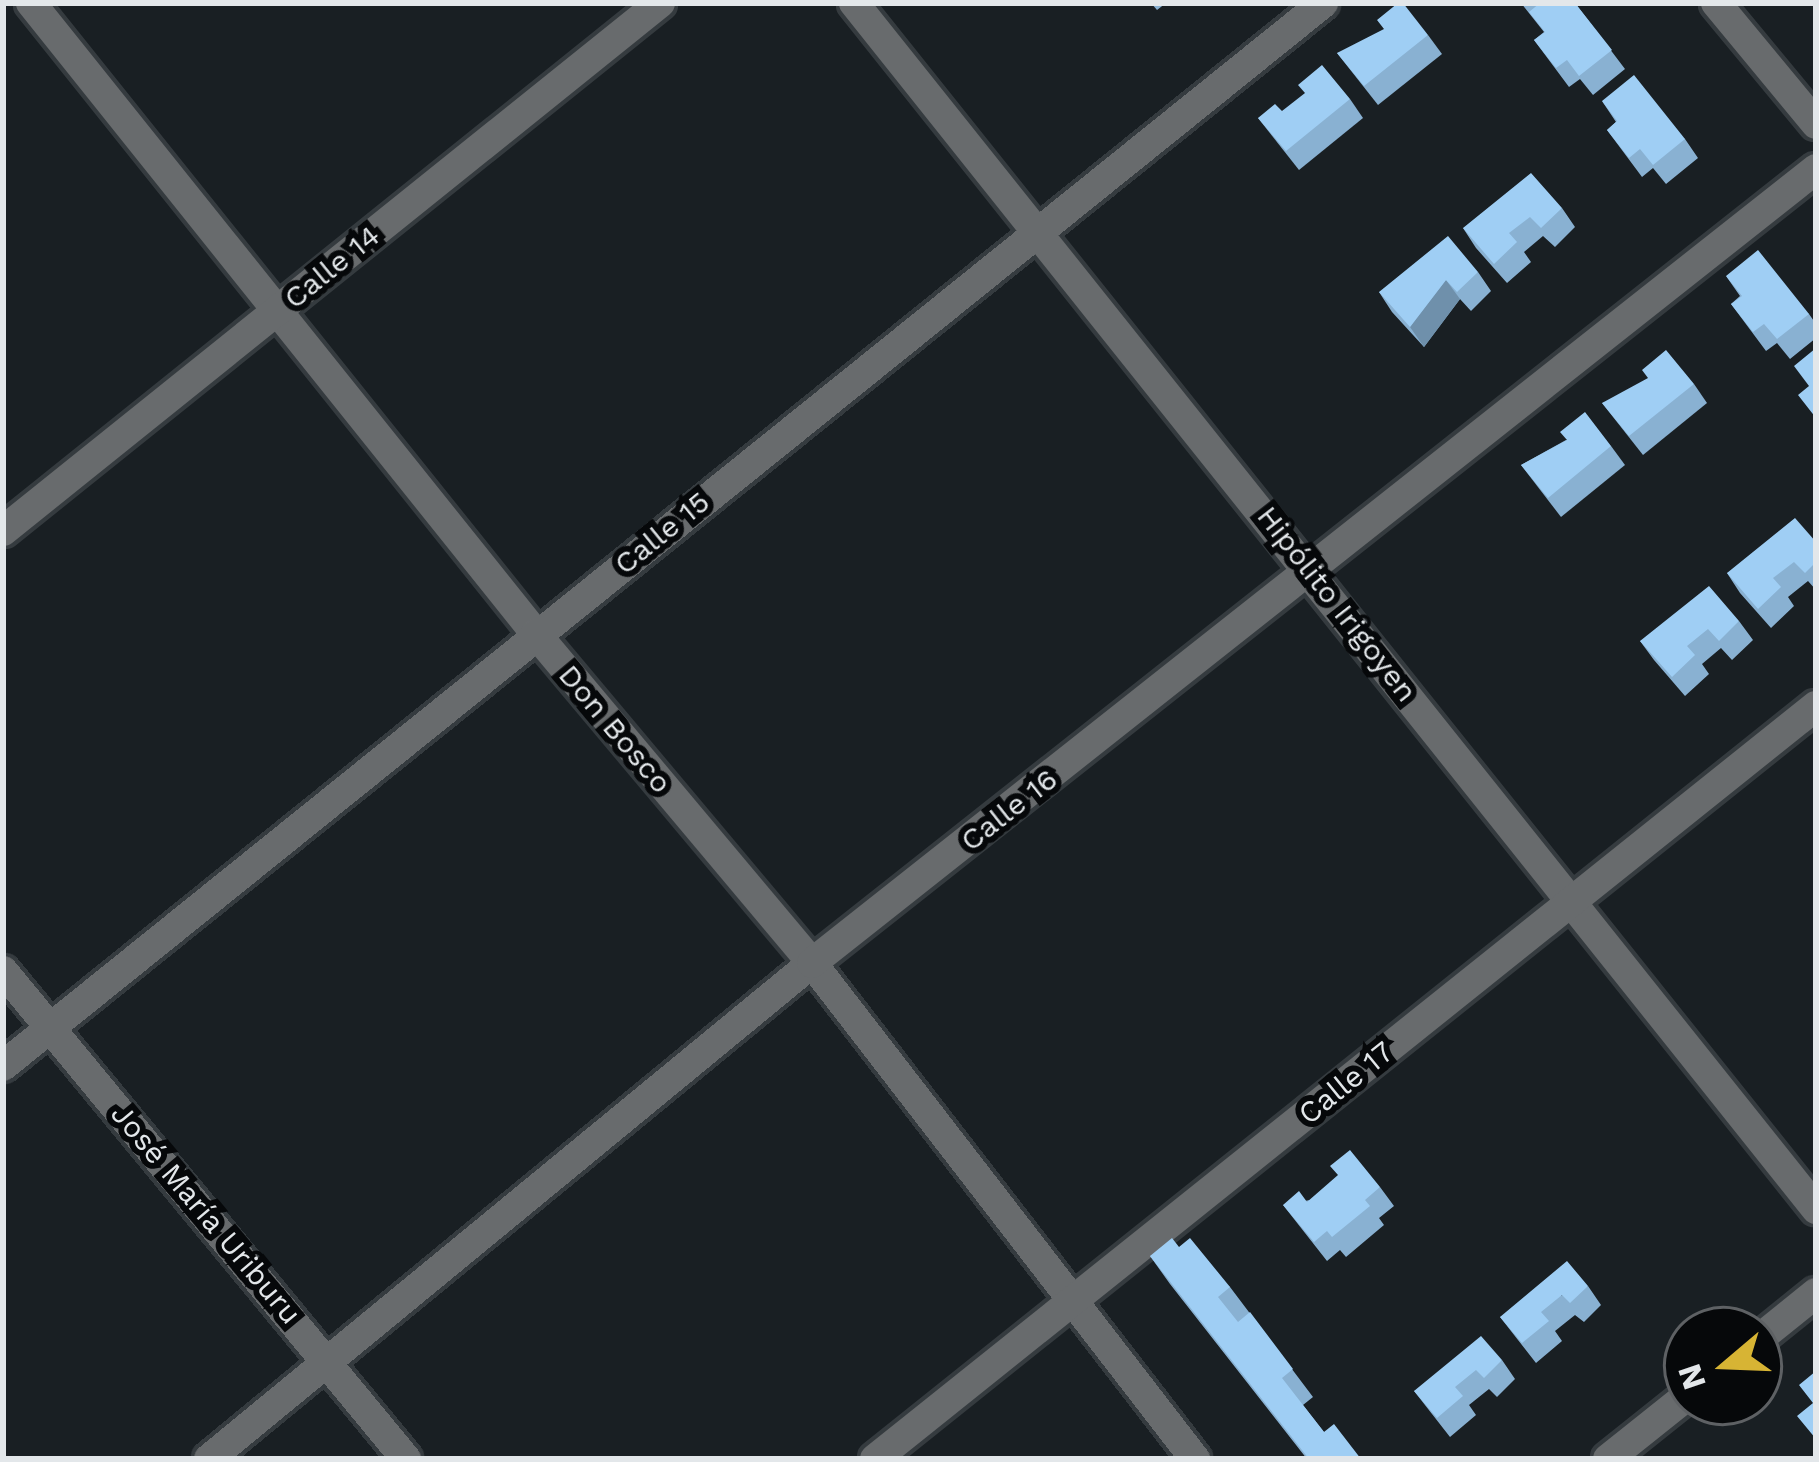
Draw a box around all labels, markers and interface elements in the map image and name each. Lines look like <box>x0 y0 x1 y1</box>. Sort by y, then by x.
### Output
street label: Calle 14 <box>277 217 387 317</box>
street label: Calle 15 <box>607 484 717 582</box>
street label: Hipólito Irigoyen <box>1249 499 1425 709</box>
street label: Don Bosco <box>551 657 679 801</box>
street label: Calle 16 <box>953 761 1065 859</box>
street label: Calle 17 <box>1291 1034 1401 1132</box>
street label: José María Uriburu <box>103 1096 309 1332</box>
north arrow <box>1663 1306 1783 1426</box>
text: N <box>1669 1359 1714 1395</box>

